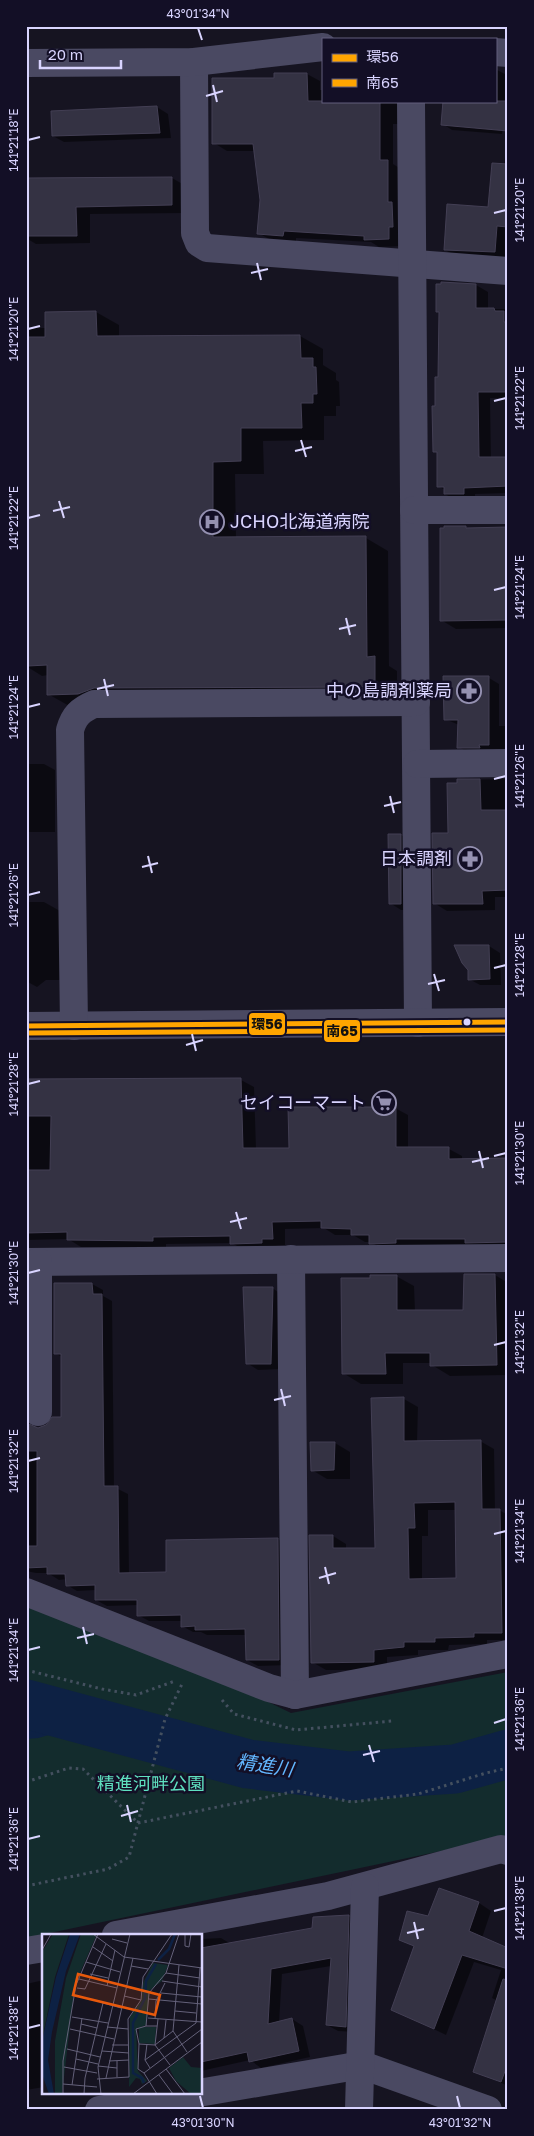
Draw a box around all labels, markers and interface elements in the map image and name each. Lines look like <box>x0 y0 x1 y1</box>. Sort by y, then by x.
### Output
text: 43°01'34"N <box>166 6 230 21</box>
scale bar <box>40 38 121 70</box>
legend <box>322 38 496 102</box>
text: 20 m <box>48 45 83 63</box>
text: 環56 <box>366 47 399 65</box>
text: 南65 <box>366 73 399 91</box>
text: 141°21'18"E <box>6 108 21 172</box>
text: 141°21'20"E <box>512 178 527 242</box>
text: 141°21'20"E <box>6 297 21 361</box>
text: 141°21'22"E <box>512 366 527 430</box>
text: 141°21'22"E <box>6 486 21 550</box>
hospital icon: JCHO北海道病院 <box>199 509 225 535</box>
place label: JCHO北海道病院 <box>230 510 369 532</box>
text: 141°21'24"E <box>512 555 527 619</box>
text: 141°21'24"E <box>6 675 21 739</box>
pharmacy icon: 中の島調剤薬局 <box>456 678 482 704</box>
place label: 中の島調剤薬局 <box>326 679 452 701</box>
text: 141°21'26"E <box>512 744 527 808</box>
pharmacy icon: 日本調剤 <box>457 846 483 872</box>
place label: 日本調剤 <box>380 847 452 869</box>
text: 141°21'26"E <box>6 863 21 927</box>
text: 141°21'28"E <box>512 933 527 997</box>
line badge: 環56 <box>248 1012 286 1036</box>
text: 環56 <box>251 1015 283 1032</box>
unlabelled marker <box>462 1017 472 1027</box>
line badge: 南65 <box>323 1019 361 1043</box>
text: 南65 <box>326 1022 358 1039</box>
text: 141°21'28"E <box>6 1052 21 1116</box>
supermarket icon: セイコーマート <box>371 1090 397 1116</box>
place label: セイコーマート <box>240 1091 366 1113</box>
text: 141°21'30"E <box>512 1121 527 1185</box>
text: 141°21'30"E <box>6 1241 21 1305</box>
text: 141°21'32"E <box>512 1310 527 1374</box>
text: 141°21'32"E <box>6 1429 21 1493</box>
text: 141°21'34"E <box>512 1499 527 1563</box>
text: 141°21'34"E <box>6 1618 21 1682</box>
text: 141°21'36"E <box>512 1687 527 1751</box>
water label: 精進川 <box>235 1749 297 1781</box>
park label: 精進河畔公園 <box>97 1772 205 1794</box>
text: 141°21'36"E <box>6 1807 21 1871</box>
text: 141°21'38"E <box>512 1876 527 1940</box>
inset map <box>42 1934 202 2094</box>
text: 141°21'38"E <box>6 1996 21 2060</box>
text: 43°01'30"N <box>171 2115 235 2130</box>
text: 43°01'32"N <box>429 2115 491 2130</box>

